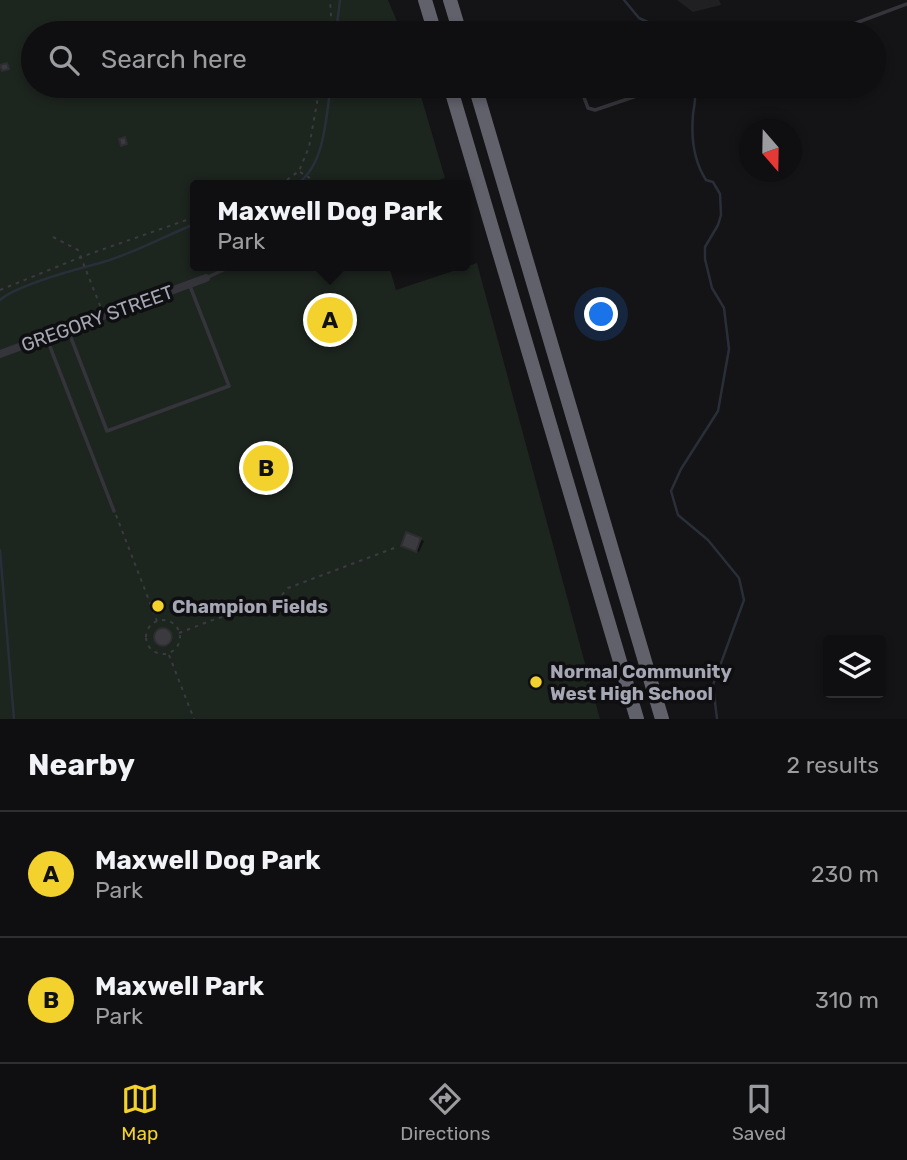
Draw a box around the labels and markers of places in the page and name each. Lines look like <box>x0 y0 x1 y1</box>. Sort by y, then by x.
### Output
pin: A <box>307 294 353 346</box>
pin: B <box>243 442 289 494</box>
place label: Champion Fields <box>172 595 328 618</box>
marker: Champion Fields <box>150 598 166 614</box>
place label: Normal Community West High School <box>550 660 732 705</box>
marker: Normal Community West High School <box>528 674 544 690</box>

